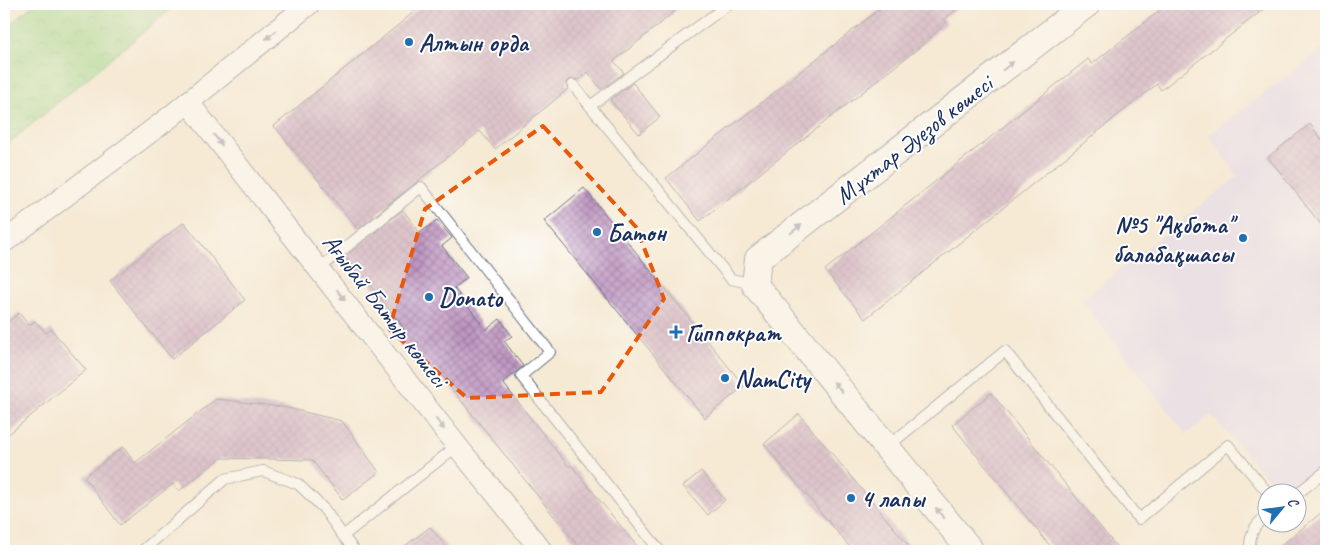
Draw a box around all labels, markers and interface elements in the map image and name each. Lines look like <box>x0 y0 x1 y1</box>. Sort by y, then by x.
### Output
place label: Алтын орда <box>419 27 530 59</box>
one-way arrow <box>265 29 278 40</box>
marker: Алтын орда <box>403 36 415 48</box>
one-way arrow <box>1001 60 1014 71</box>
street label: Мұхтар Әуезов көшесі <box>828 66 1002 212</box>
one-way arrow <box>213 133 224 146</box>
place label: №5 "Ақбота" балабақшасы <box>1113 209 1238 270</box>
place label: Батон <box>607 217 668 249</box>
one-way arrow <box>790 224 803 235</box>
marker: Батон <box>591 226 603 238</box>
street label: Ағыбай Батыр көшесі <box>315 227 457 397</box>
marker: №5 "Ақбота" балабақшасы <box>1237 232 1249 244</box>
place label: Donato <box>439 282 504 314</box>
one-way arrow <box>335 289 346 302</box>
marker: Donato <box>423 291 435 303</box>
place label: Гиппократ <box>686 317 782 349</box>
marker: Гиппократ <box>670 326 682 338</box>
place label: NamCity <box>735 363 812 395</box>
marker: NamCity <box>719 372 731 384</box>
one-way arrow <box>832 381 843 394</box>
one-way arrow <box>434 417 445 430</box>
north arrow <box>1258 482 1308 532</box>
place label: 4 лапы <box>861 483 926 515</box>
marker: 4 лапы <box>845 492 857 504</box>
text: С <box>1284 495 1303 511</box>
one-way arrow <box>935 507 946 520</box>

